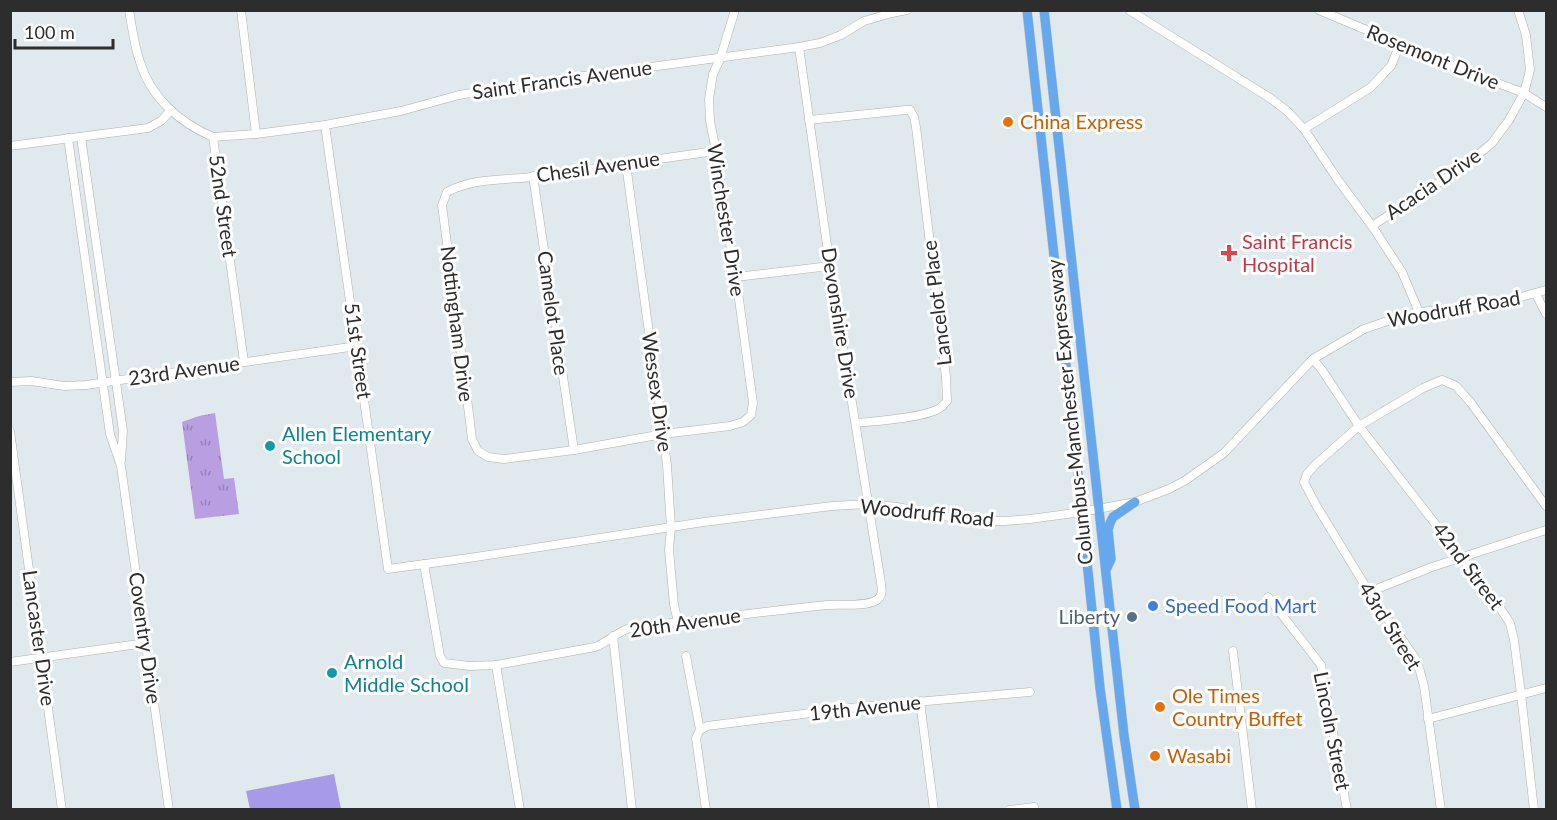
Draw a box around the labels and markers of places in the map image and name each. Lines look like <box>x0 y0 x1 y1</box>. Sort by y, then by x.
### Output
place label: China Express <box>1020 109 1143 133</box>
marker: China Express <box>1001 115 1015 129</box>
place label: Saint Francis Hospital <box>1242 229 1352 276</box>
marker: Saint Francis Hospital <box>1220 244 1238 262</box>
place label: Allen Elementary School <box>282 421 432 468</box>
marker: Allen Elementary School <box>263 439 277 453</box>
place label: Speed Food Mart <box>1165 593 1316 617</box>
marker: Speed Food Mart <box>1146 599 1160 613</box>
place label: Liberty <box>1058 604 1121 628</box>
marker: Liberty <box>1125 610 1139 624</box>
place label: Arnold Middle School <box>344 649 469 696</box>
marker: Arnold Middle School <box>325 666 339 680</box>
place label: Ole Times Country Buffet <box>1172 683 1303 730</box>
marker: Ole Times Country Buffet <box>1153 700 1167 714</box>
place label: Wasabi <box>1167 743 1231 767</box>
marker: Wasabi <box>1148 749 1162 763</box>

